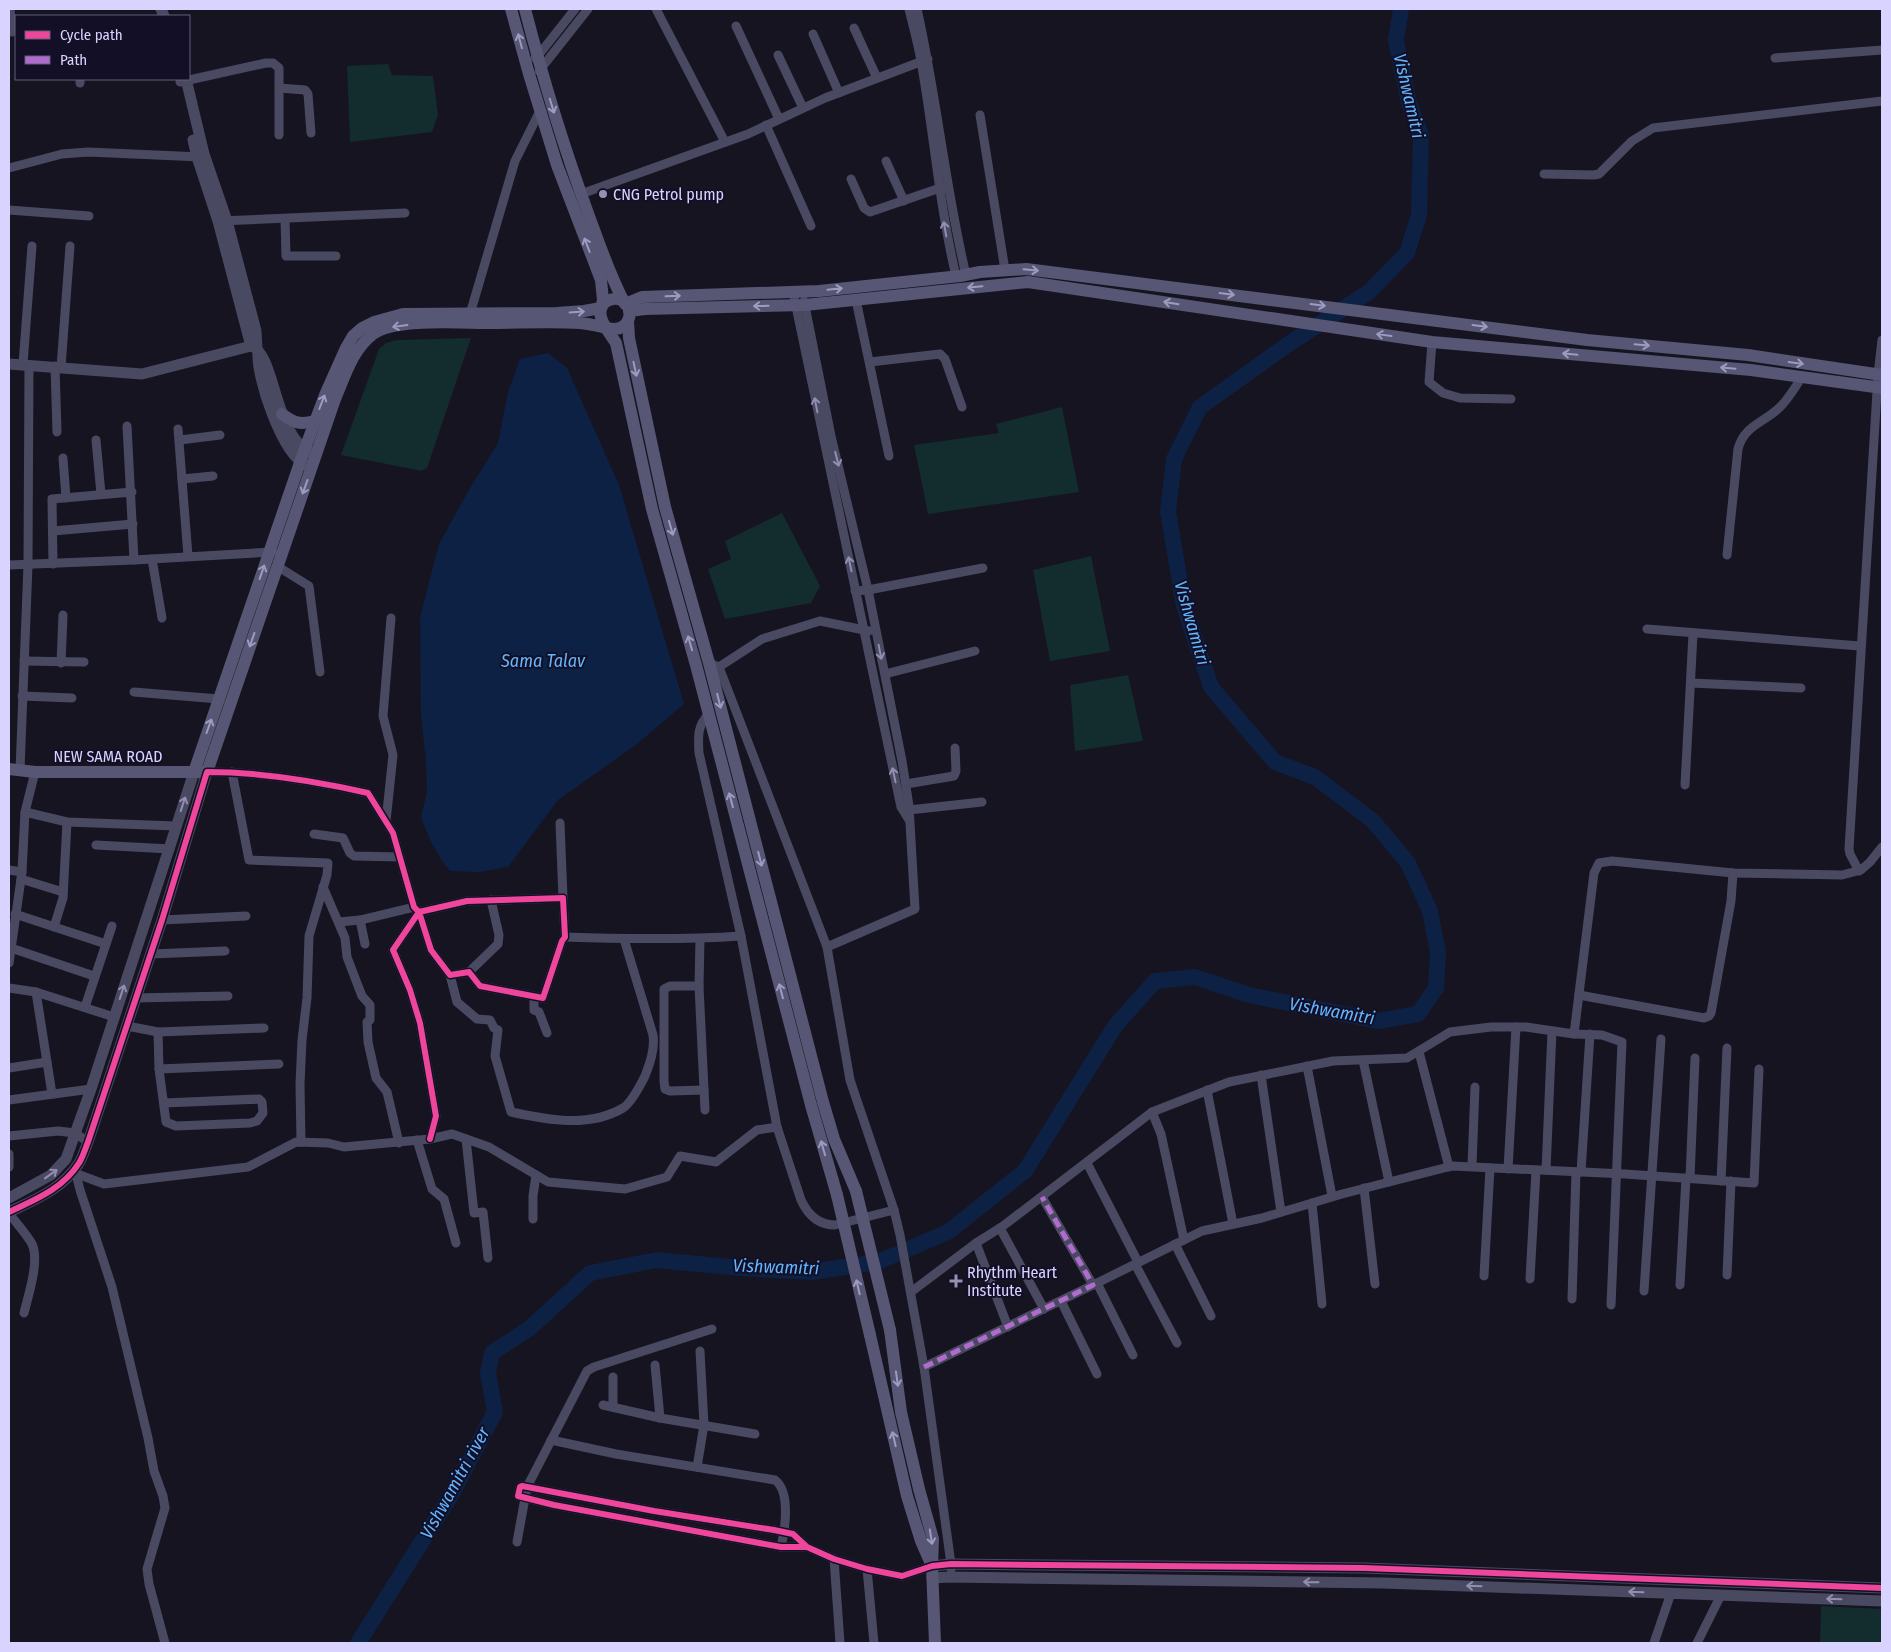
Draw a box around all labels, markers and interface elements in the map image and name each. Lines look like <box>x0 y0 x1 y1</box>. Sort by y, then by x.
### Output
legend <box>15 15 190 80</box>
text: Cycle path <box>60 26 123 44</box>
one-way arrow <box>515 33 524 49</box>
text: Path <box>60 51 87 69</box>
water label: Vishwamitri <box>1389 51 1430 141</box>
one-way arrow <box>548 98 557 114</box>
place label: CNG Petrol pump <box>613 185 724 204</box>
marker: CNG Petrol pump <box>597 188 609 200</box>
one-way arrow <box>940 221 950 237</box>
one-way arrow <box>582 238 592 253</box>
one-way arrow <box>1023 265 1039 275</box>
one-way arrow <box>967 282 983 292</box>
one-way arrow <box>827 284 843 294</box>
one-way arrow <box>1219 289 1235 299</box>
one-way arrow <box>664 291 681 301</box>
one-way arrow <box>1163 297 1179 307</box>
one-way arrow <box>1309 300 1325 310</box>
one-way arrow <box>754 301 770 311</box>
one-way arrow <box>568 307 584 316</box>
one-way arrow <box>393 321 409 331</box>
one-way arrow <box>1472 321 1488 331</box>
one-way arrow <box>1376 329 1392 339</box>
one-way arrow <box>1633 340 1649 350</box>
one-way arrow <box>1562 349 1578 359</box>
one-way arrow <box>1788 358 1804 368</box>
one-way arrow <box>631 361 641 377</box>
one-way arrow <box>1720 363 1736 372</box>
one-way arrow <box>318 395 327 410</box>
one-way arrow <box>811 398 820 414</box>
one-way arrow <box>833 451 842 467</box>
one-way arrow <box>300 478 309 494</box>
one-way arrow <box>667 519 676 535</box>
one-way arrow <box>845 557 854 573</box>
one-way arrow <box>258 565 267 580</box>
water label: Vishwamitri <box>1169 578 1215 668</box>
one-way arrow <box>247 632 256 647</box>
one-way arrow <box>685 636 694 652</box>
one-way arrow <box>876 643 885 659</box>
water label: Sama Talav <box>500 650 586 672</box>
one-way arrow <box>715 693 724 709</box>
one-way arrow <box>205 718 215 734</box>
street label: NEW SAMA ROAD <box>54 747 162 766</box>
one-way arrow <box>889 767 898 783</box>
one-way arrow <box>726 793 736 809</box>
one-way arrow <box>179 797 188 812</box>
one-way arrow <box>756 850 765 866</box>
one-way arrow <box>118 984 128 1000</box>
one-way arrow <box>776 984 786 1000</box>
water label: Vishwamitri <box>1287 993 1377 1029</box>
one-way arrow <box>818 1141 828 1157</box>
one-way arrow <box>44 1169 58 1179</box>
water label: Vishwamitri <box>732 1254 820 1280</box>
place label: Rhythm Heart Institute <box>967 1263 1058 1300</box>
marker: Rhythm Heart Institute <box>949 1274 963 1288</box>
one-way arrow <box>853 1280 862 1296</box>
one-way arrow <box>892 1370 902 1386</box>
water label: Vishwamitri river <box>415 1423 495 1543</box>
one-way arrow <box>889 1431 898 1447</box>
one-way arrow <box>927 1529 937 1545</box>
one-way arrow <box>1304 1577 1320 1587</box>
one-way arrow <box>1466 1582 1482 1591</box>
one-way arrow <box>1628 1587 1644 1597</box>
one-way arrow <box>1826 1594 1842 1604</box>

